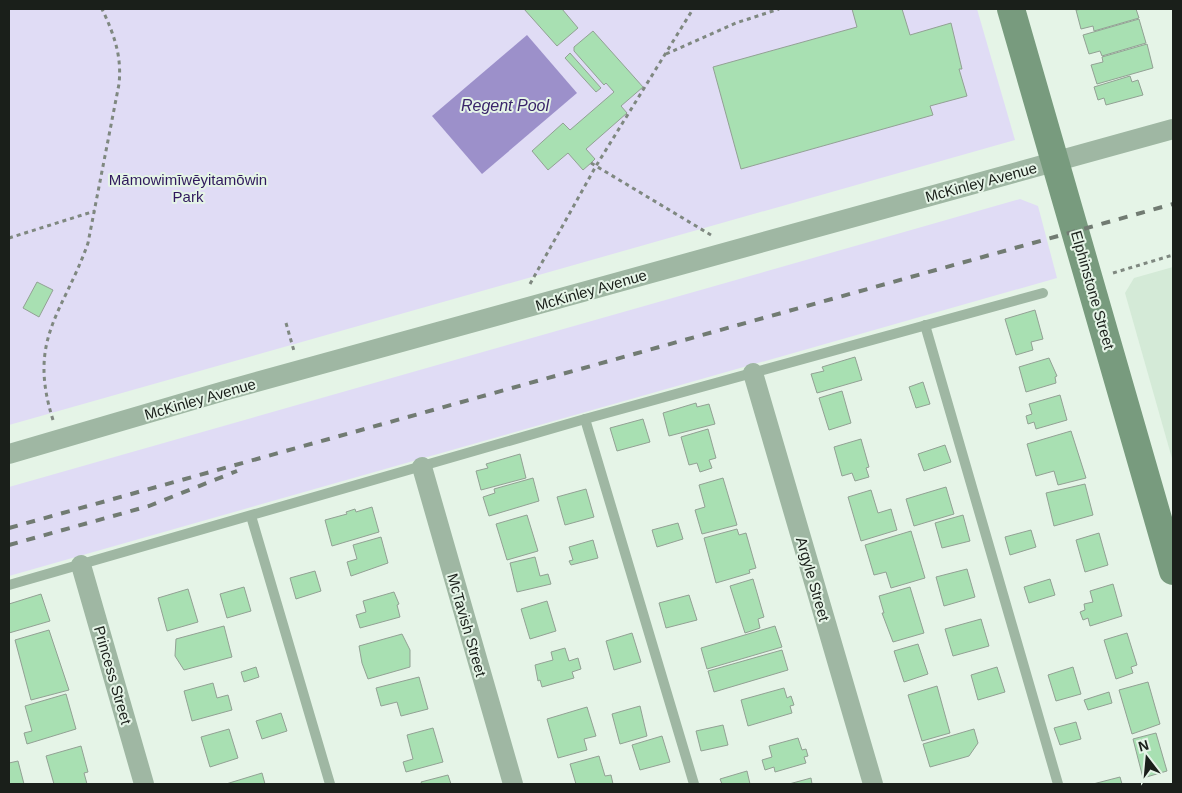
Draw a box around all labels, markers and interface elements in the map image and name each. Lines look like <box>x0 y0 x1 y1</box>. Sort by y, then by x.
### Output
water label: Regent Pool <box>461 97 549 114</box>
street label: McKinley Avenue <box>923 159 1039 205</box>
park label: Māmowimīwēyitamōwin Park <box>109 171 267 205</box>
street label: Elphinstone Street <box>1068 229 1118 352</box>
street label: McKinley Avenue <box>533 266 649 314</box>
street label: McKinley Avenue <box>142 375 258 423</box>
street label: Argyle Street <box>793 535 833 624</box>
street label: McTavish Street <box>444 571 490 679</box>
street label: Princess Street <box>91 624 135 727</box>
north arrow <box>1122 733 1172 783</box>
text: N <box>1136 736 1150 755</box>

